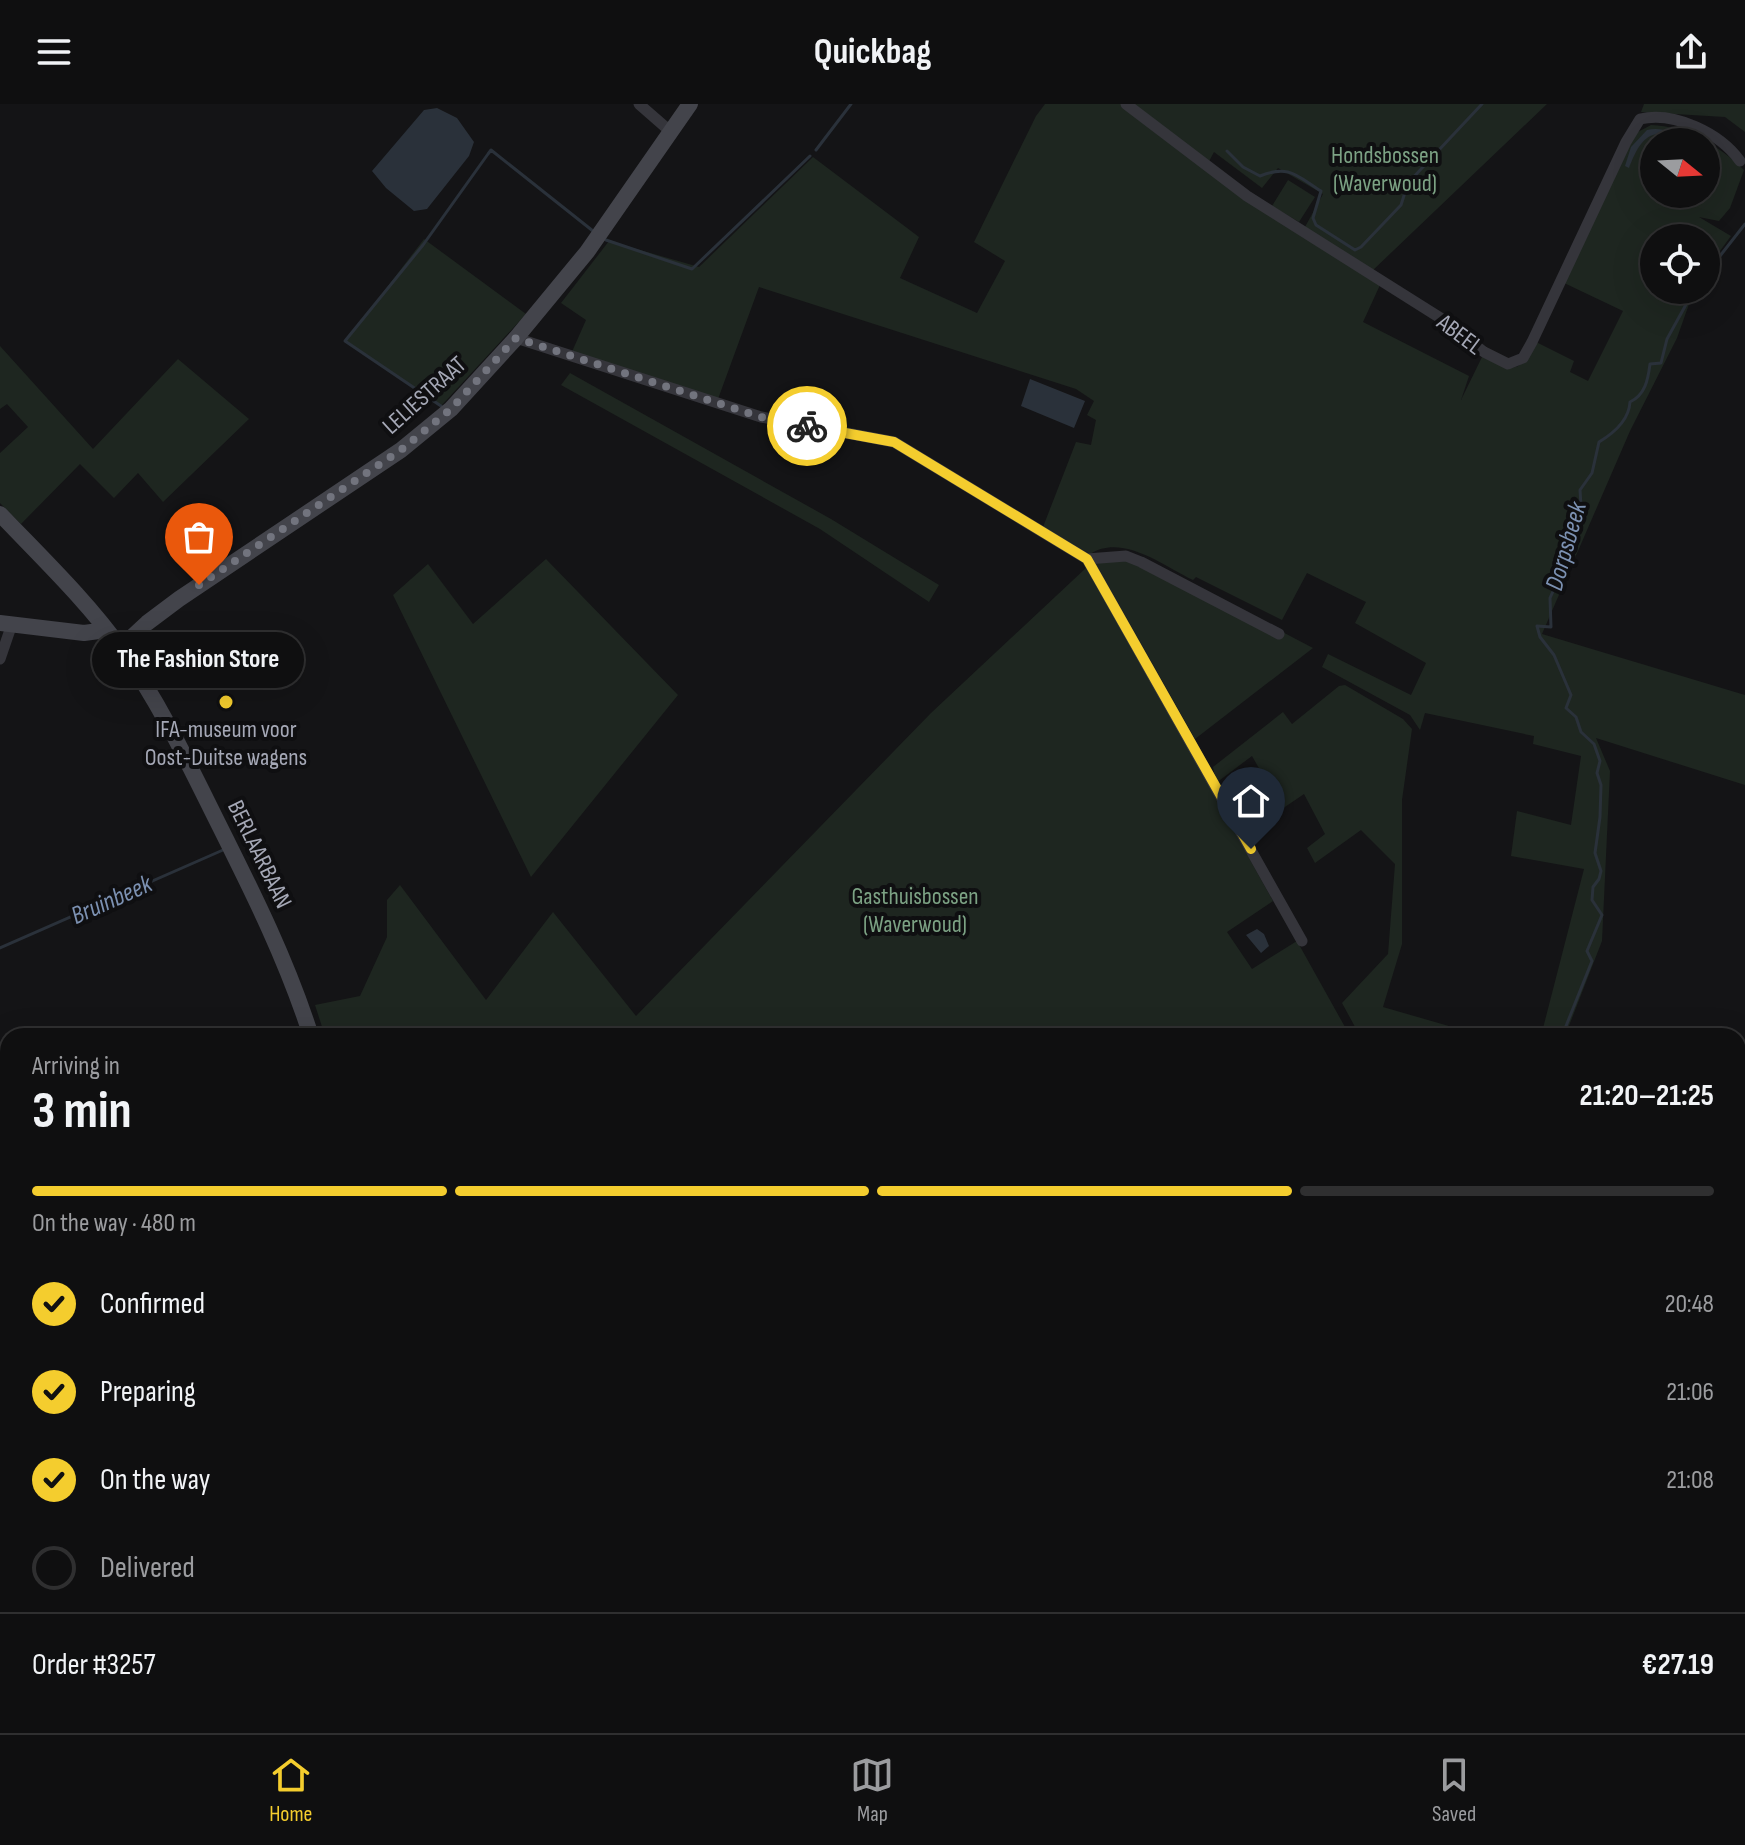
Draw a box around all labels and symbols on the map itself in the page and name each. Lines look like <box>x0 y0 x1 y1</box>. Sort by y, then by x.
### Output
north arrow <box>1640 128 1720 208</box>
park label: Hondsbossen (Waverwoud) <box>1331 141 1439 198</box>
street label: ABEEL <box>1430 307 1488 361</box>
street label: LELIESTRAAT <box>376 350 472 441</box>
courier <box>767 386 847 466</box>
water label: Dorpsbeek <box>1539 497 1594 594</box>
pin <box>165 503 233 585</box>
callout: The Fashion Store <box>93 633 305 689</box>
marker: IFA-museum voor Oost-Duitse wagens <box>217 693 235 711</box>
place label: IFA-museum voor Oost-Duitse wagens <box>145 715 307 772</box>
pin <box>1217 767 1285 849</box>
street label: BERLAARBAAN <box>221 795 298 913</box>
water label: Bruinbeek <box>66 868 158 932</box>
park label: Gasthuisbossen (Waverwoud) <box>851 882 979 939</box>

